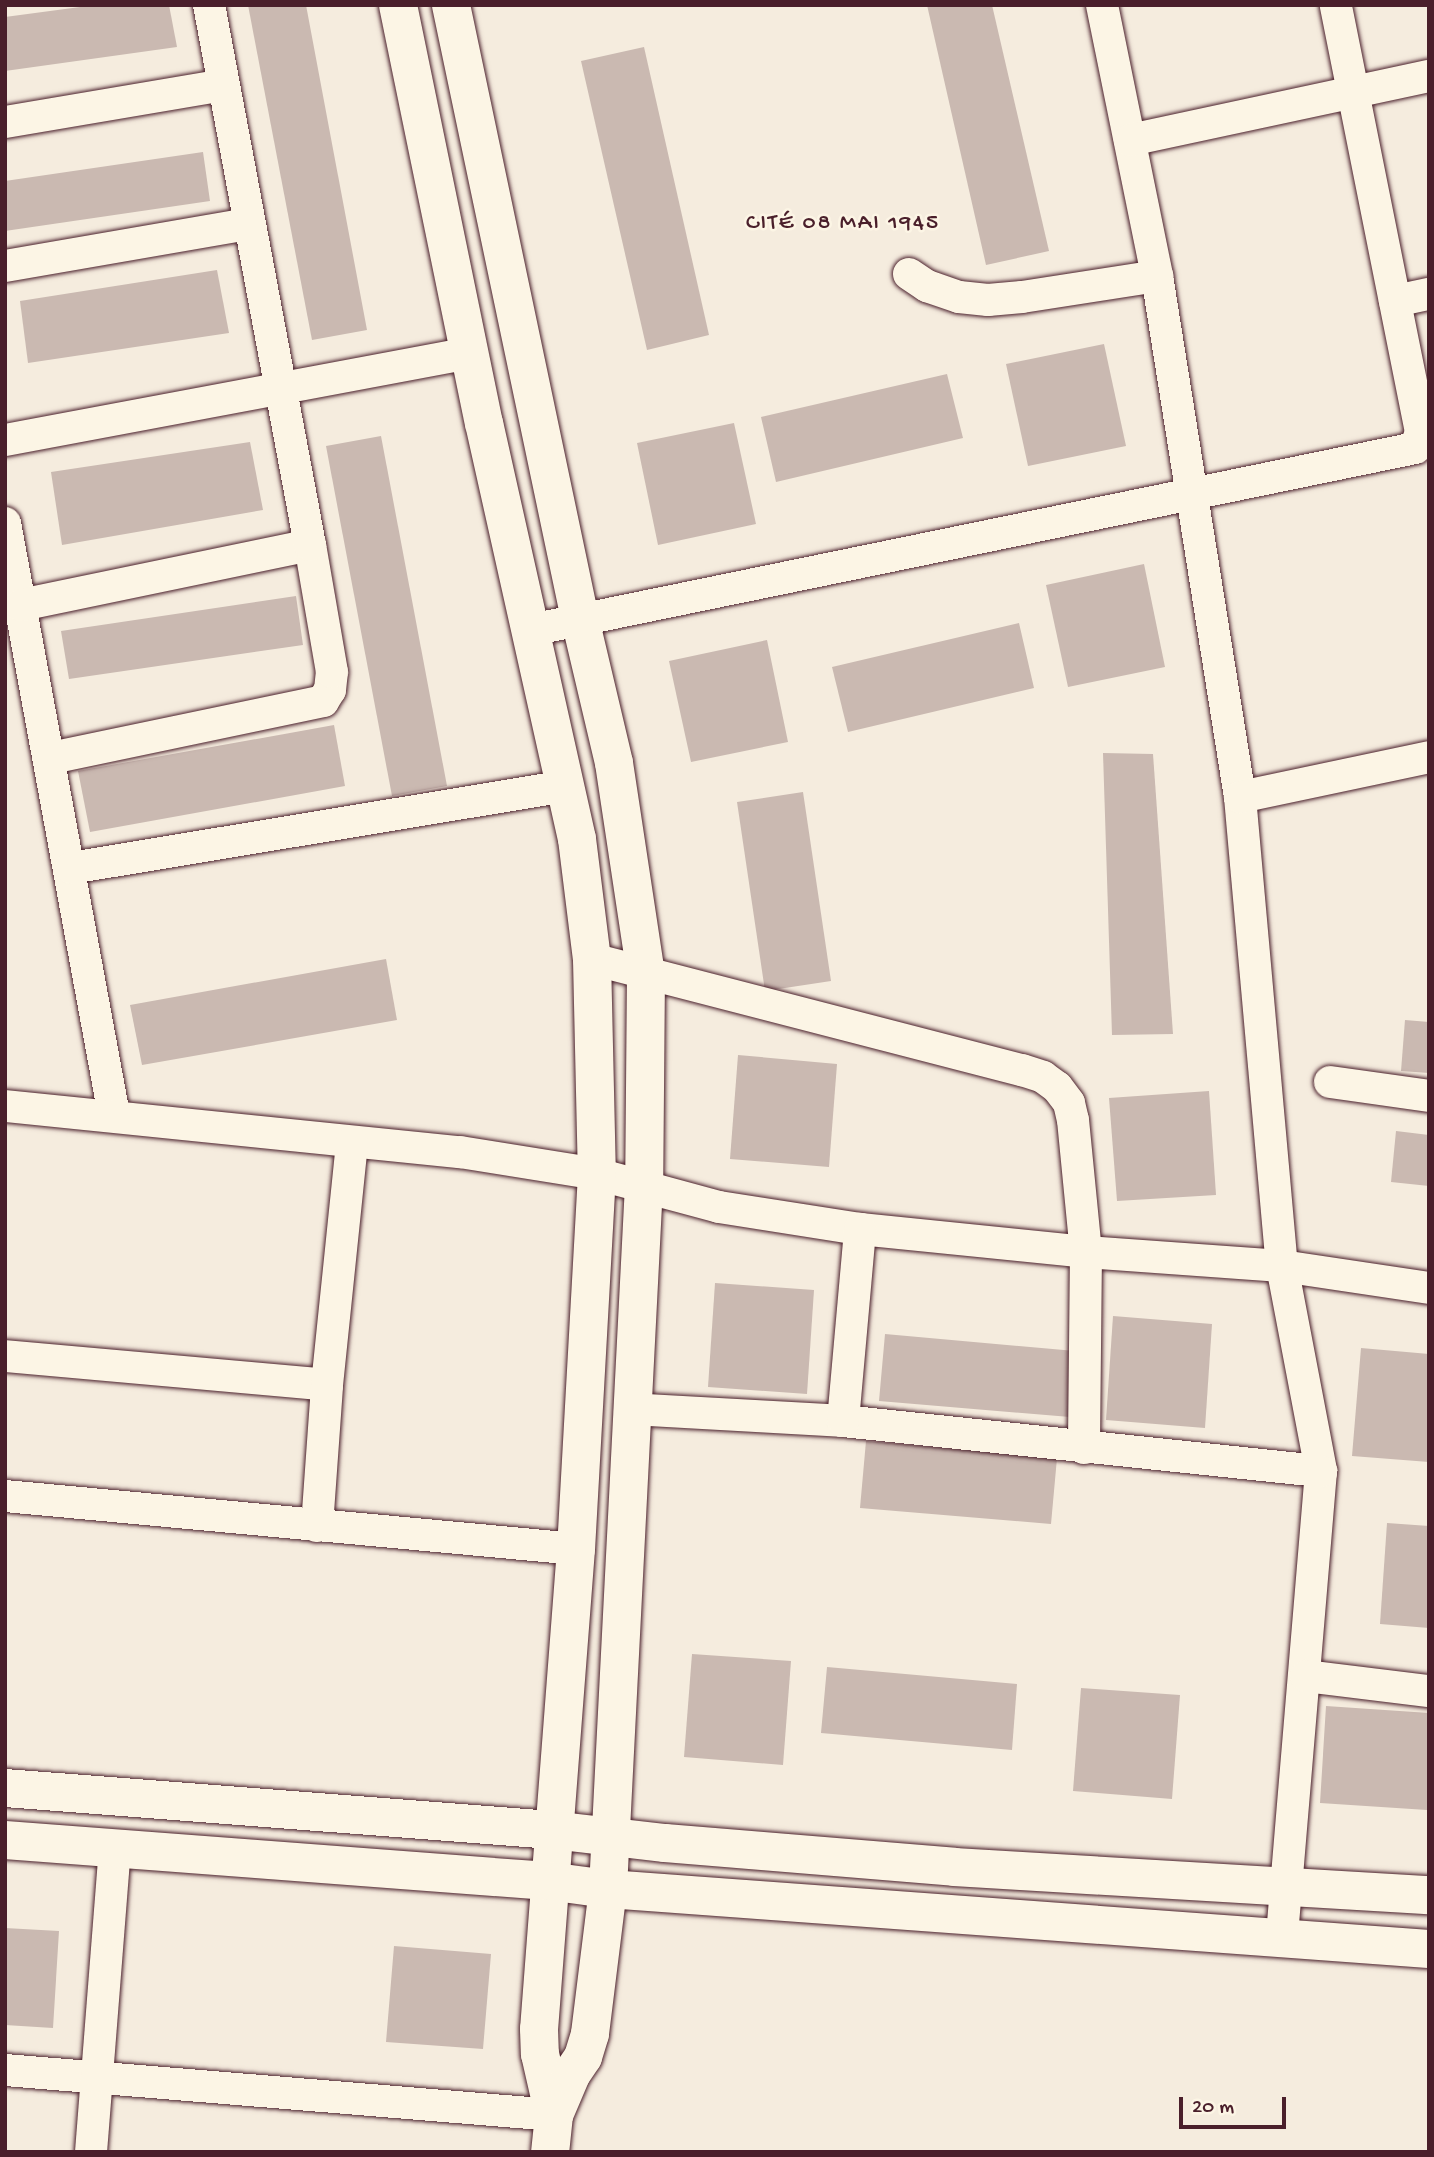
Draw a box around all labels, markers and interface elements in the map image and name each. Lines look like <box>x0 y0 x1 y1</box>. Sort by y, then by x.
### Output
district label: CITÉ 08 MAI 1945 <box>748 210 938 238</box>
scale bar <box>1182 2084 1289 2128</box>
text: 20 m <box>1192 2096 1234 2121</box>

